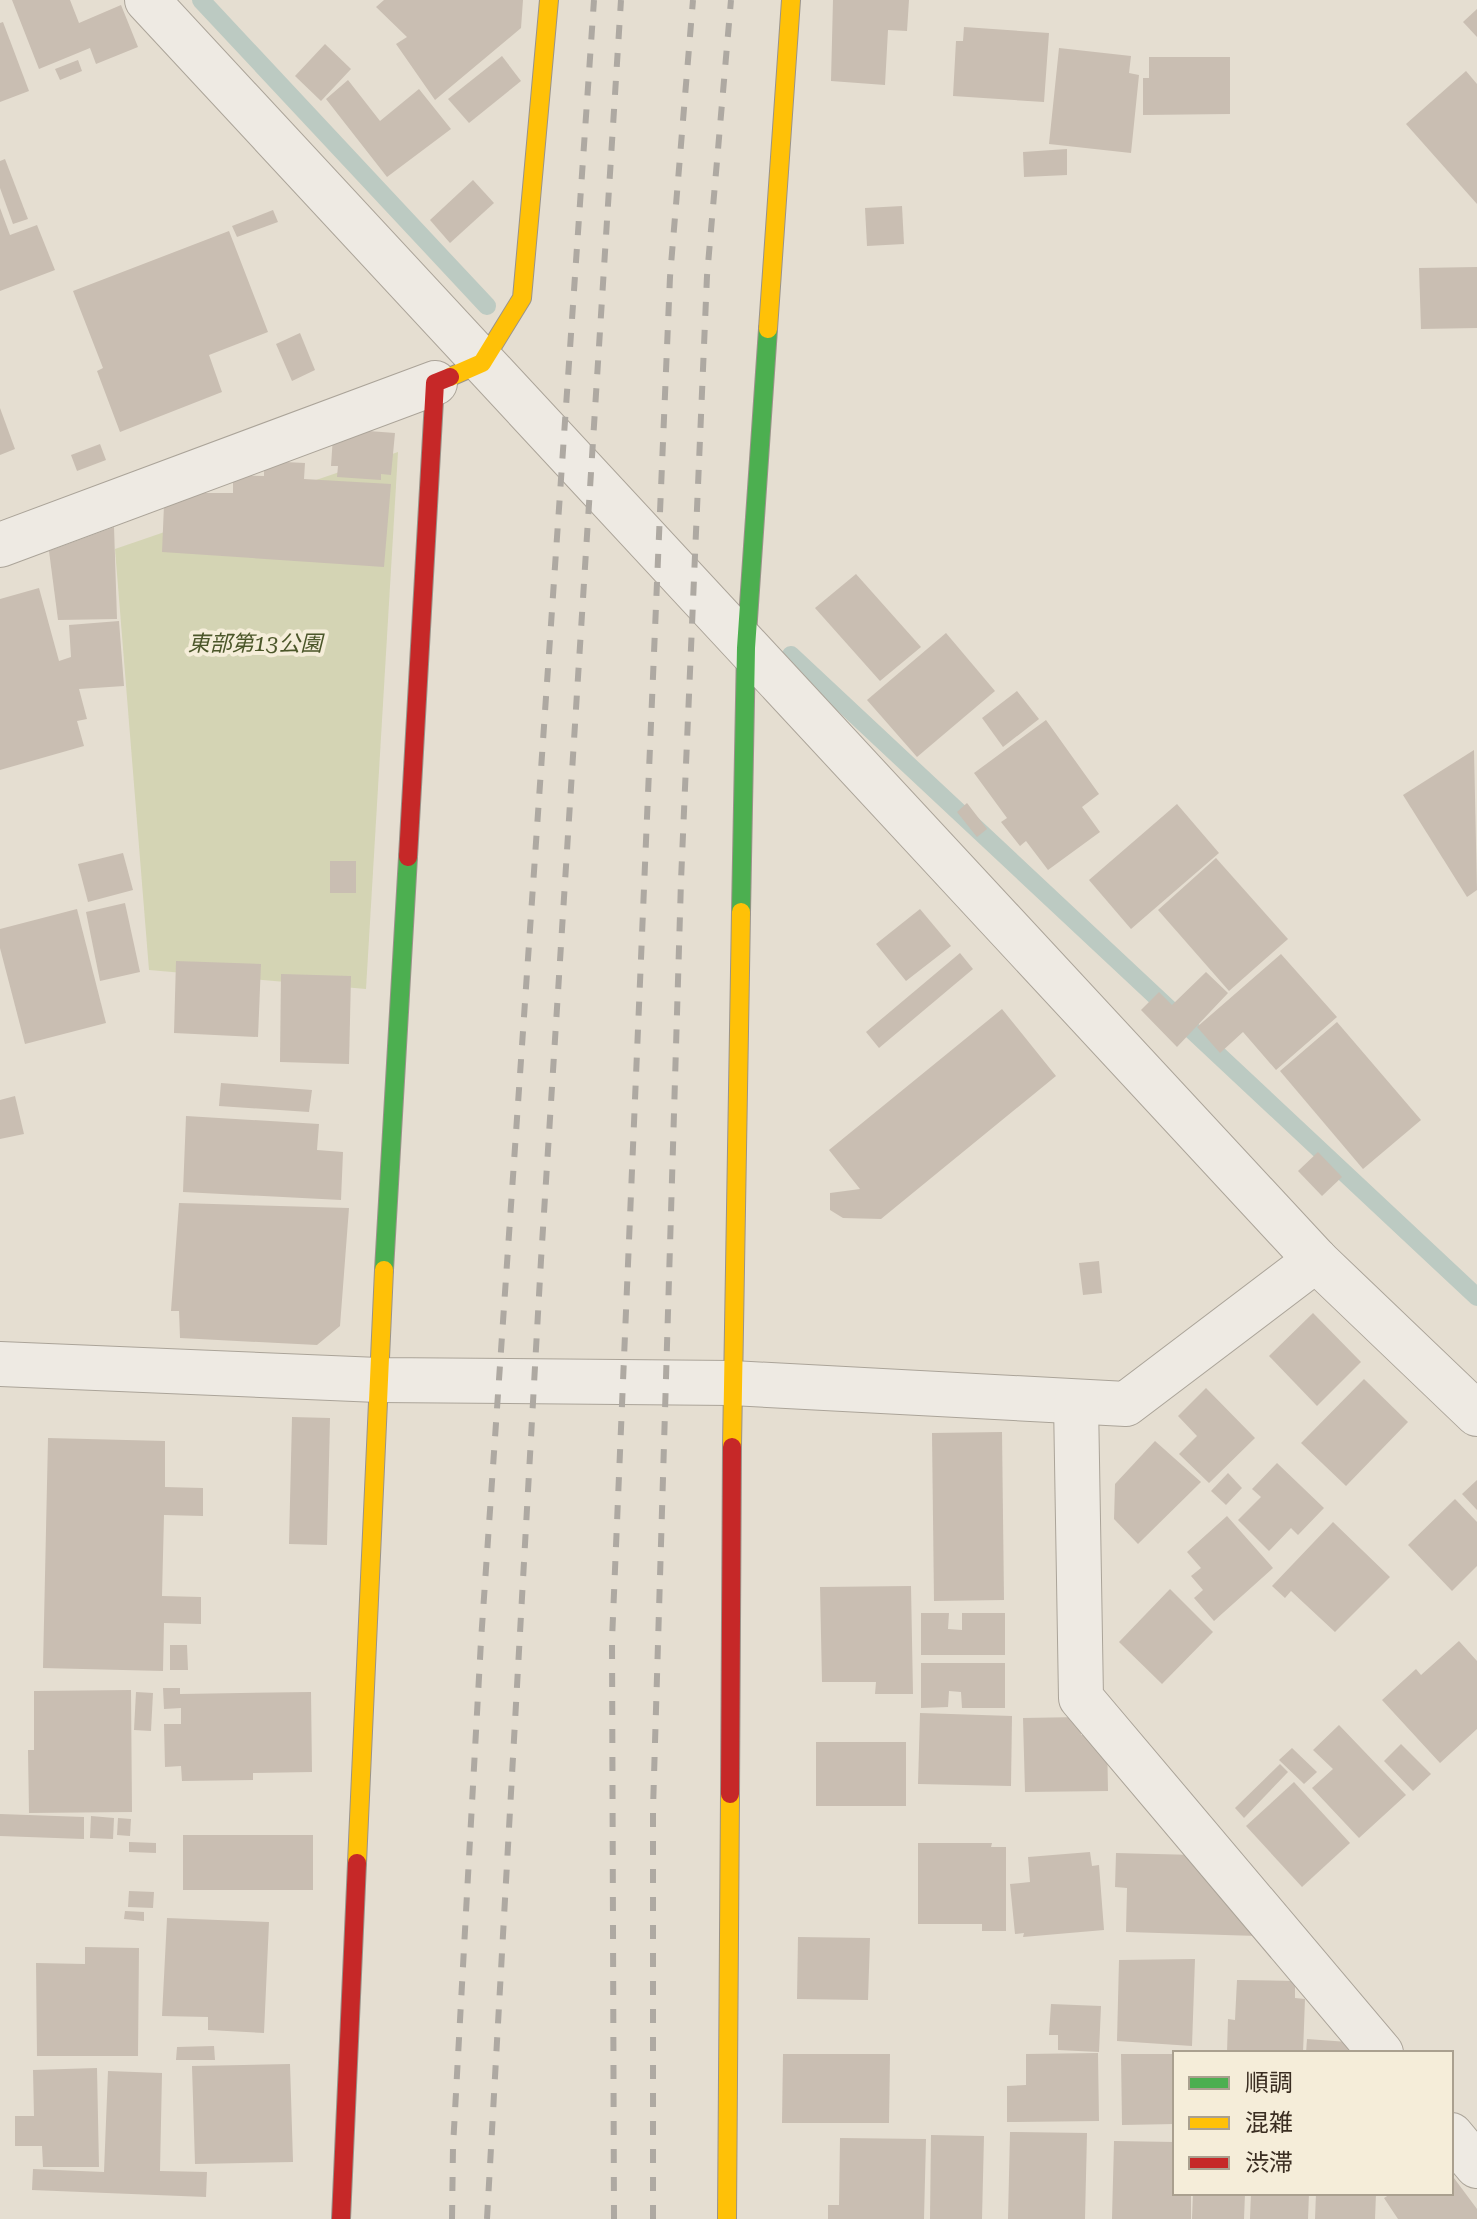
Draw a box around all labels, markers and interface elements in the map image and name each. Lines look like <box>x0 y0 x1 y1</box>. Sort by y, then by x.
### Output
park label: 東部第13公園 <box>188 631 325 656</box>
legend <box>1173 2051 1453 2195</box>
text: 順調 <box>1245 2069 1293 2097</box>
text: 混雑 <box>1245 2109 1293 2137</box>
text: 渋滞 <box>1245 2149 1293 2177</box>

